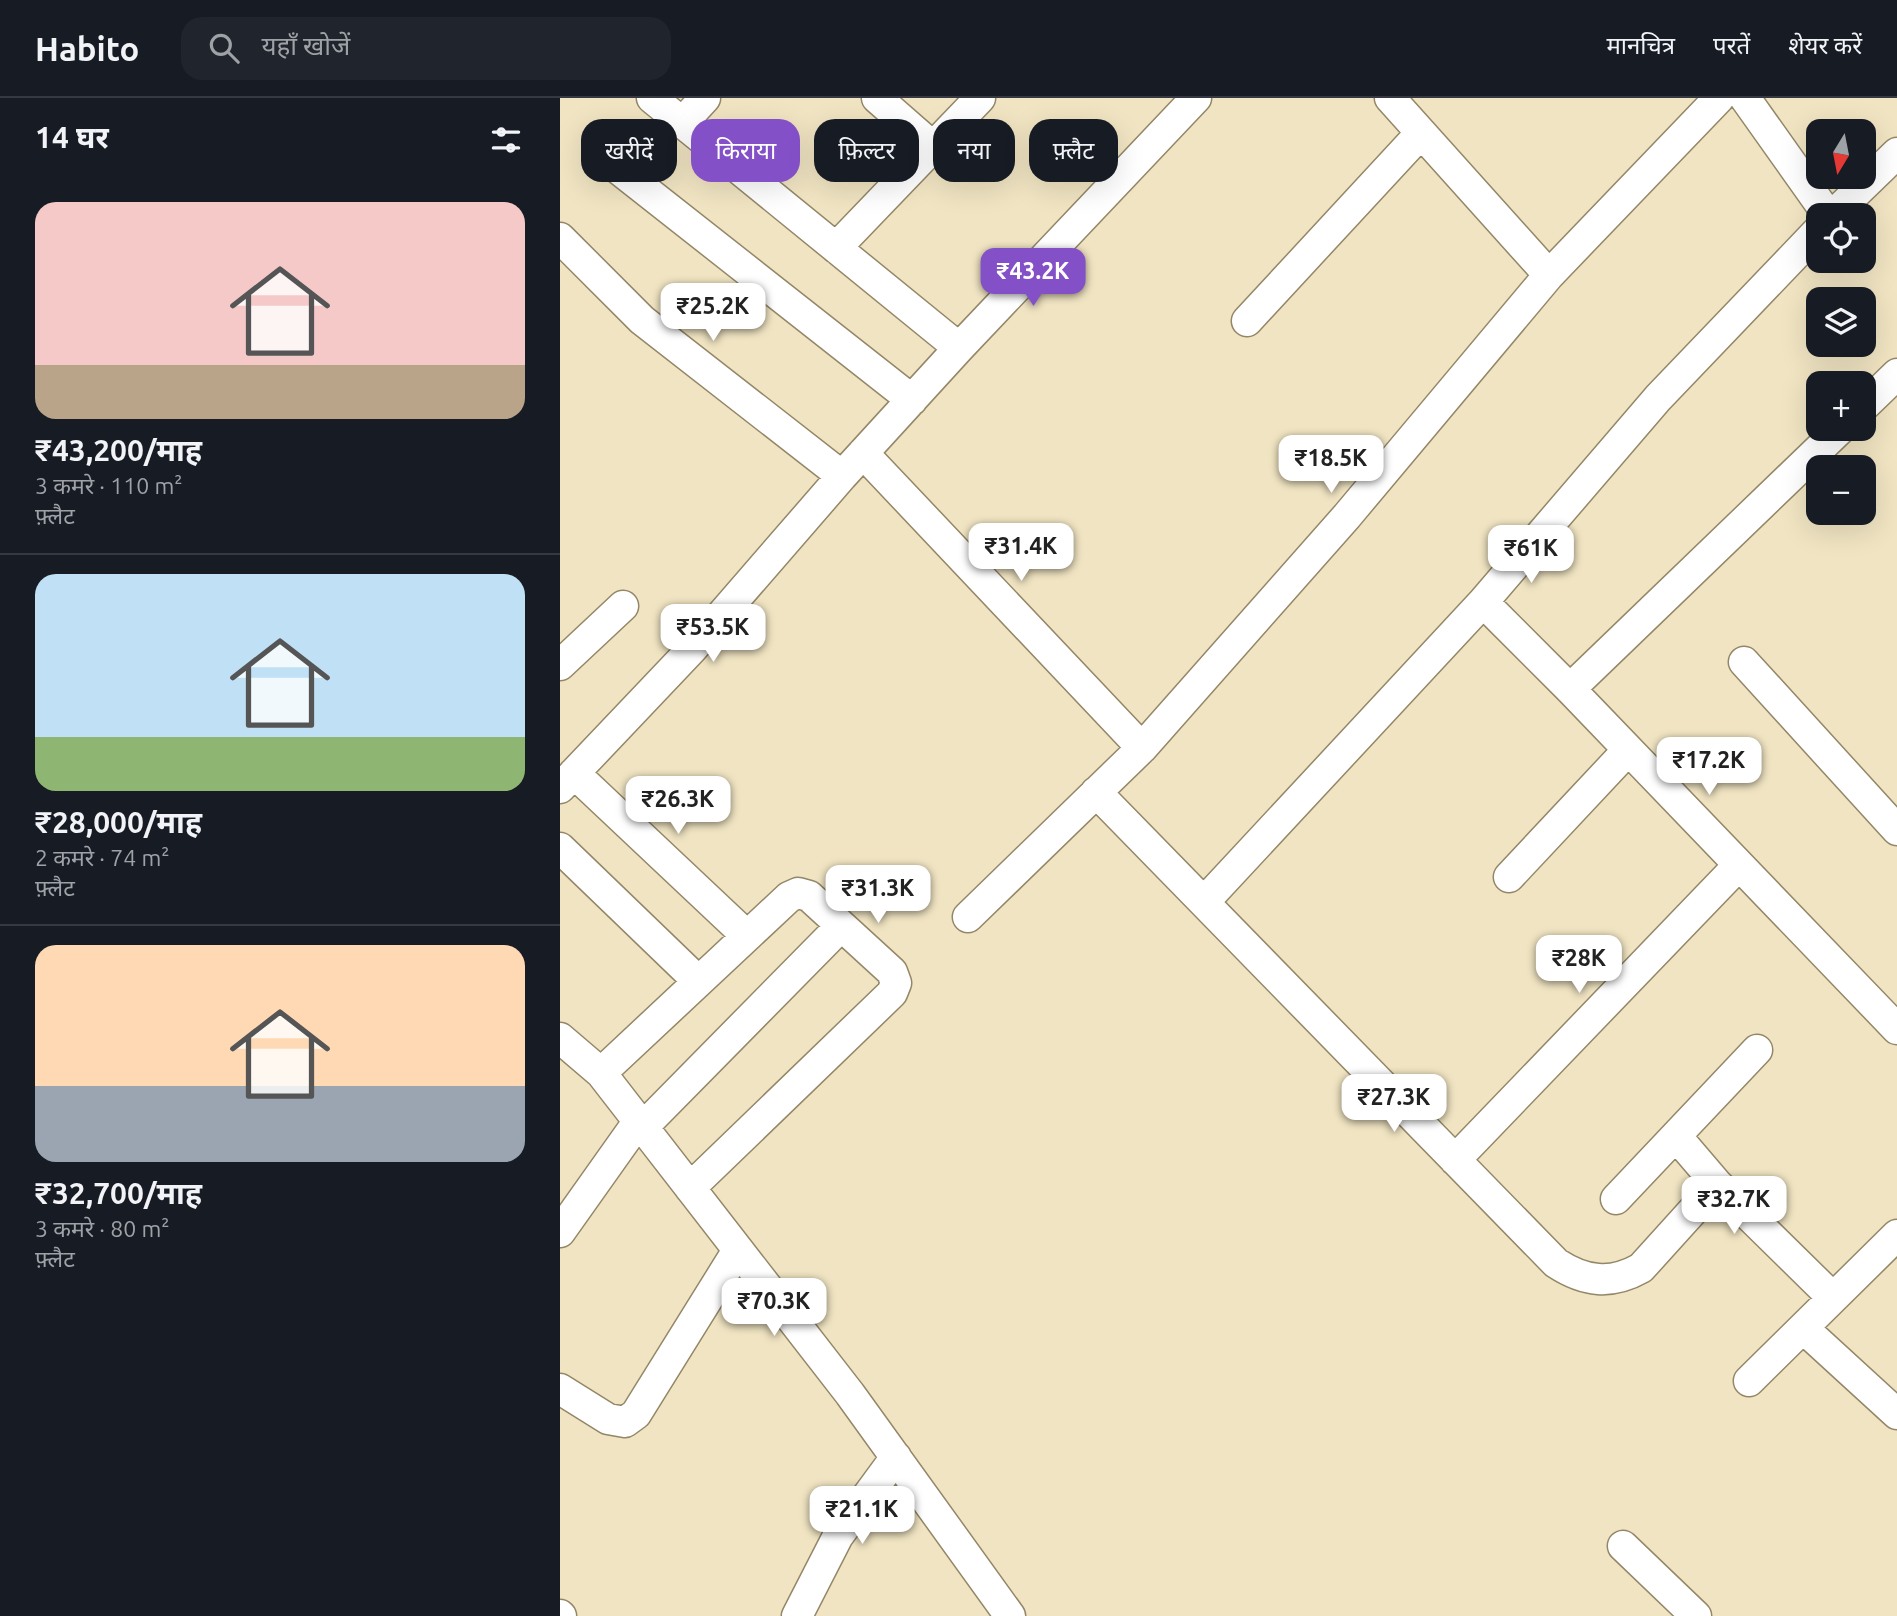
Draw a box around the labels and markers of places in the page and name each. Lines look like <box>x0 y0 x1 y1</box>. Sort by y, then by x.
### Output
pin: ₹43.2K <box>976 248 1090 308</box>
pin: ₹25.2K <box>656 284 770 343</box>
pin: ₹18.5K <box>1274 436 1388 495</box>
pin: ₹31.4K <box>964 524 1078 583</box>
pin: ₹61K <box>1490 526 1572 585</box>
pin: ₹53.5K <box>656 604 770 664</box>
pin: ₹17.2K <box>1652 738 1766 797</box>
pin: ₹26.3K <box>621 776 735 836</box>
pin: ₹31.3K <box>821 866 935 925</box>
pin: ₹28K <box>1538 936 1620 995</box>
pin: ₹27.3K <box>1337 1074 1451 1134</box>
pin: ₹32.7K <box>1677 1176 1791 1236</box>
pin: ₹70.3K <box>717 1278 831 1338</box>
pin: ₹21.1K <box>805 1486 919 1546</box>

